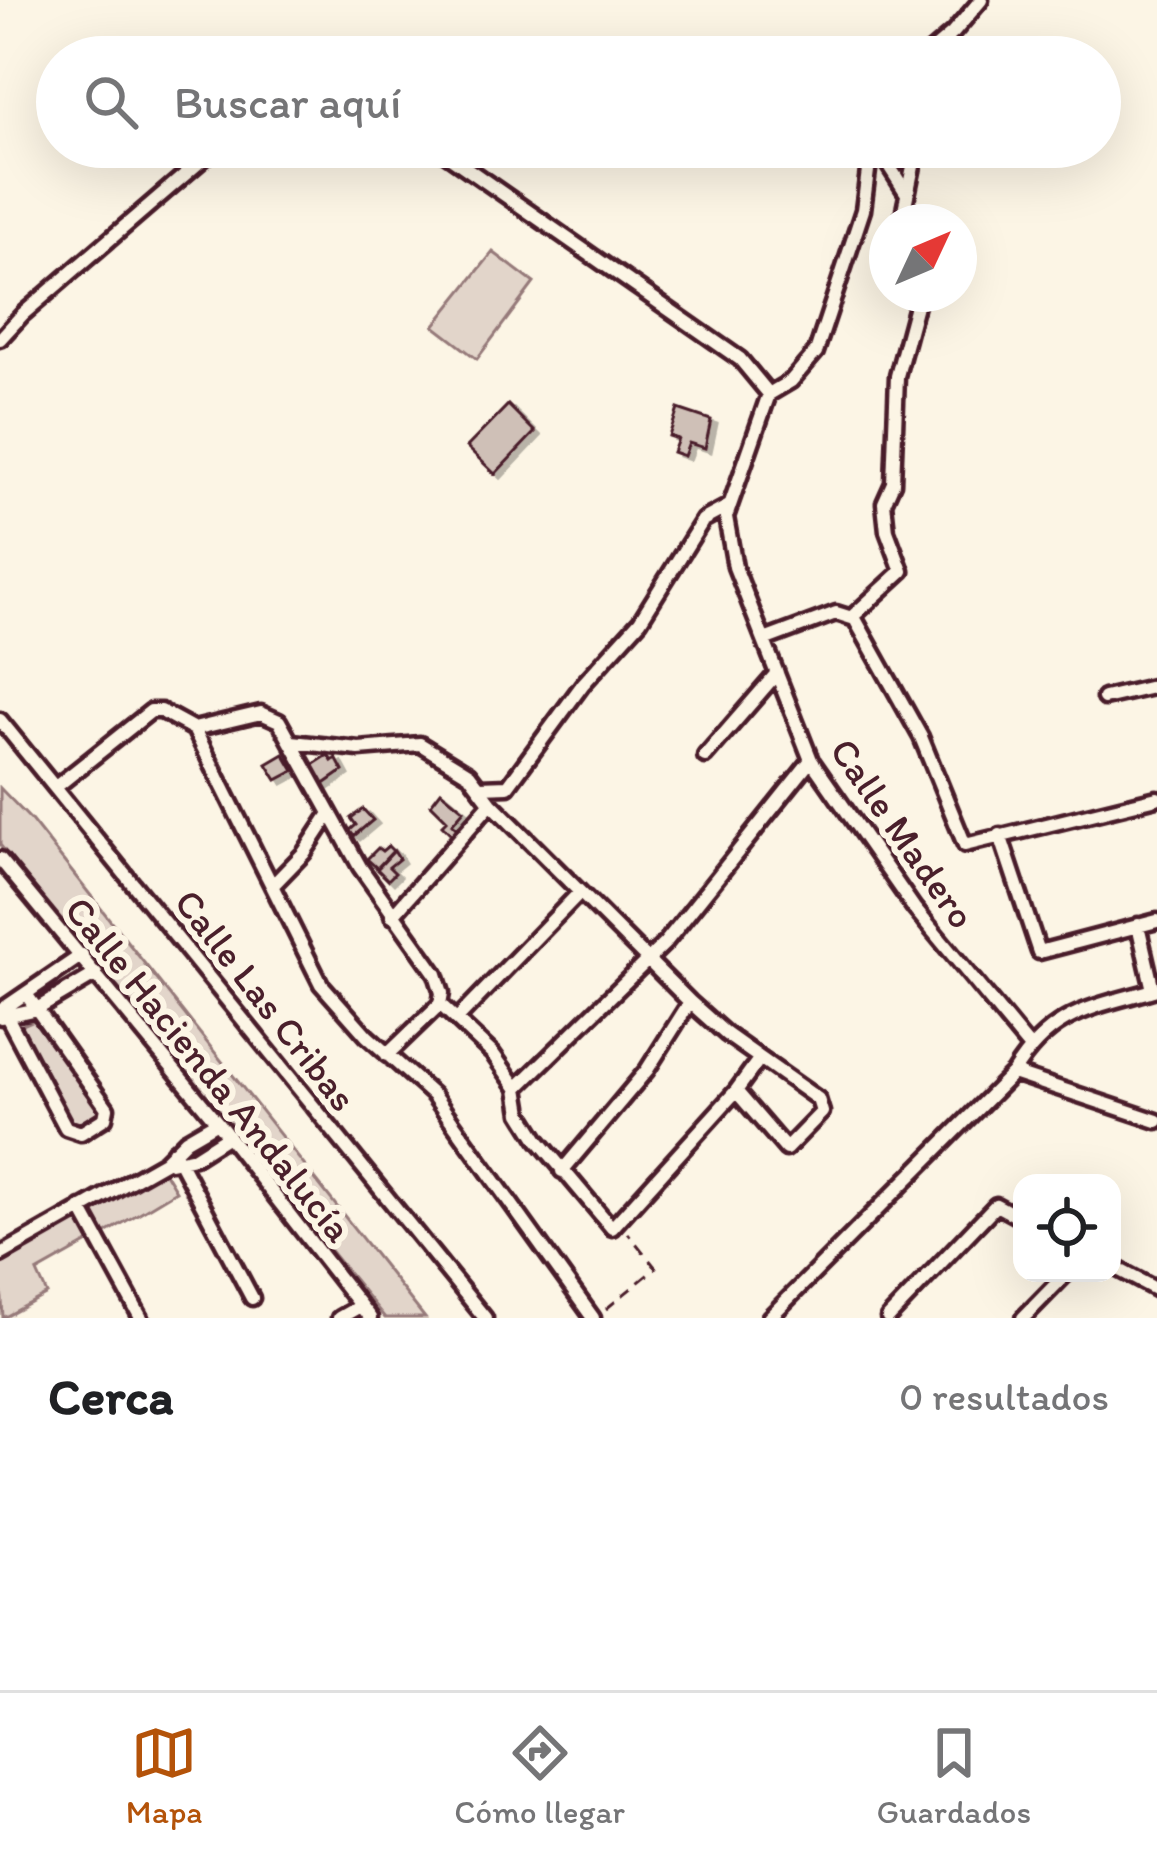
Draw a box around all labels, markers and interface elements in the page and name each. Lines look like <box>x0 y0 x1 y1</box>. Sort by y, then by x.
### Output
search box <box>36 36 1121 168</box>
icon: search <box>78 69 144 135</box>
text: Buscar aquí <box>174 75 401 129</box>
north arrow <box>869 204 977 312</box>
street label: Calle Madero <box>820 729 986 937</box>
street label: Calle Las Cribas <box>165 880 367 1120</box>
street label: Calle Hacienda Andalucía <box>55 887 363 1251</box>
map controls <box>1013 1174 1121 1282</box>
button: locate <box>1013 1174 1121 1282</box>
text: Cerca <box>48 1366 174 1427</box>
text: 0 resultados <box>899 1373 1109 1420</box>
tab: Mapa <box>126 1720 203 1831</box>
tab: Cómo llegar <box>454 1720 625 1831</box>
tab: Guardados <box>877 1720 1031 1831</box>

